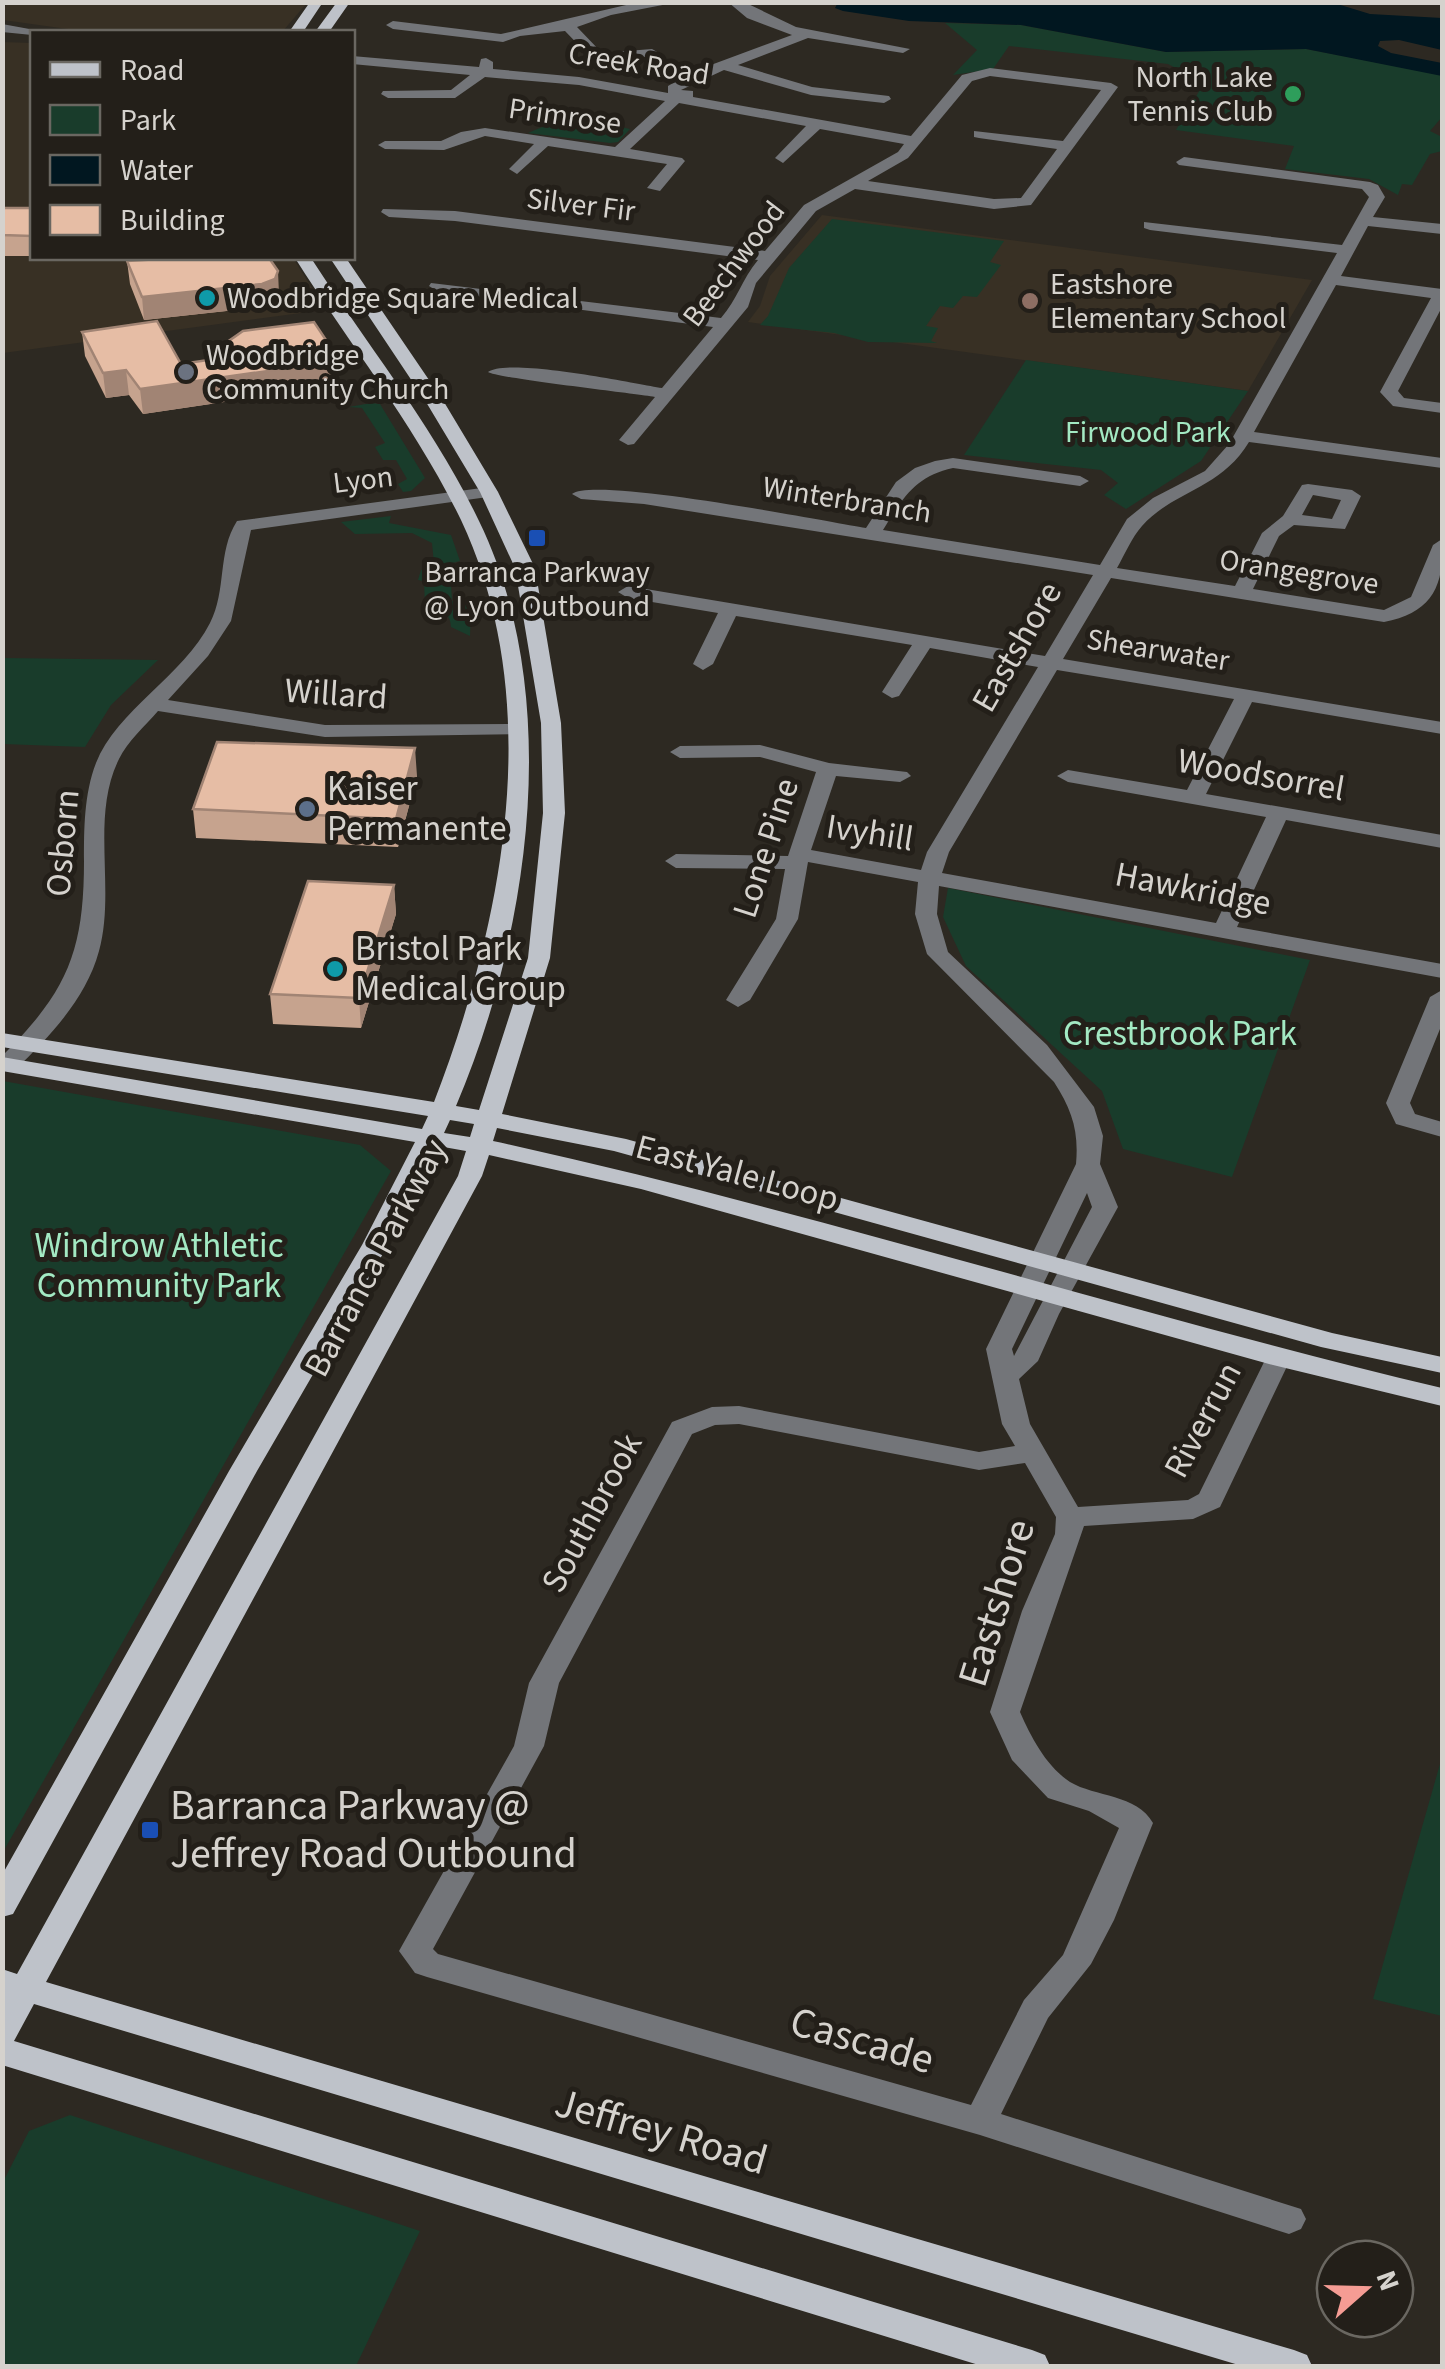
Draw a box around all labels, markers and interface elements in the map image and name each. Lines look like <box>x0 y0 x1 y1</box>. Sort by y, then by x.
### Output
legend <box>30 30 355 260</box>
street label: Creek Road <box>565 32 713 96</box>
text: Road <box>120 49 184 92</box>
place label: North Lake Tennis Club <box>1128 56 1273 133</box>
marker: North Lake Tennis Club <box>1282 83 1304 105</box>
street label: Primrose <box>506 87 624 145</box>
text: Park <box>120 99 176 142</box>
text: Water <box>120 149 193 192</box>
street label: Silver Fir <box>524 177 638 233</box>
street label: Beechwood <box>672 192 796 336</box>
text: Building <box>120 199 225 242</box>
place label: Eastshore Elementary School <box>1050 263 1287 340</box>
place label: Woodbridge Square Medical <box>227 277 578 320</box>
marker: Woodbridge Square Medical <box>196 287 218 309</box>
marker: Eastshore Elementary School <box>1019 290 1041 312</box>
place label: Woodbridge Community Church <box>206 334 449 411</box>
marker: Woodbridge Community Church <box>175 361 197 383</box>
park label: Firwood Park <box>1065 411 1231 454</box>
street label: Lyon <box>331 455 395 505</box>
street label: Winterbranch <box>760 465 934 535</box>
marker: Barranca Parkway @ Lyon Outbound <box>526 527 548 549</box>
street label: Orangegrove <box>1216 538 1382 606</box>
place label: Barranca Parkway @ Lyon Outbound <box>424 551 650 628</box>
street label: Eastshore <box>960 572 1074 722</box>
street label: Shearwater <box>1084 618 1233 683</box>
street label: Willard <box>283 665 389 723</box>
street label: Woodsorrel <box>1174 736 1348 814</box>
place label: Kaiser Permanente <box>327 764 507 854</box>
street label: Lone Pine <box>720 772 812 924</box>
street label: Osborn <box>33 787 93 899</box>
marker: Kaiser Permanente <box>296 798 318 820</box>
street label: Ivyhill <box>823 801 917 865</box>
street label: Hawkridge <box>1111 849 1275 929</box>
place label: Bristol Park Medical Group <box>355 924 566 1014</box>
marker: Bristol Park Medical Group <box>324 958 346 980</box>
park label: Crestbrook Park <box>1063 1009 1298 1059</box>
street label: East Yale Loop <box>630 1122 844 1224</box>
street label: Barranca Parkway <box>292 1130 460 1386</box>
park label: Windrow Athletic Community Park <box>34 1221 284 1311</box>
street label: Riverrun <box>1152 1353 1254 1487</box>
street label: Southbrook <box>529 1424 655 1602</box>
street label: Eastshore <box>943 1512 1051 1694</box>
place label: Barranca Parkway @ Jeffrey Road Outbound <box>170 1776 577 1884</box>
marker: Barranca Parkway @ Jeffrey Road Outbound <box>139 1819 161 1841</box>
street label: Cascade <box>783 1992 941 2090</box>
street label: Jeffrey Road <box>548 2073 774 2191</box>
north arrow <box>1315 2239 1415 2339</box>
text: N <box>1366 2265 1410 2296</box>

